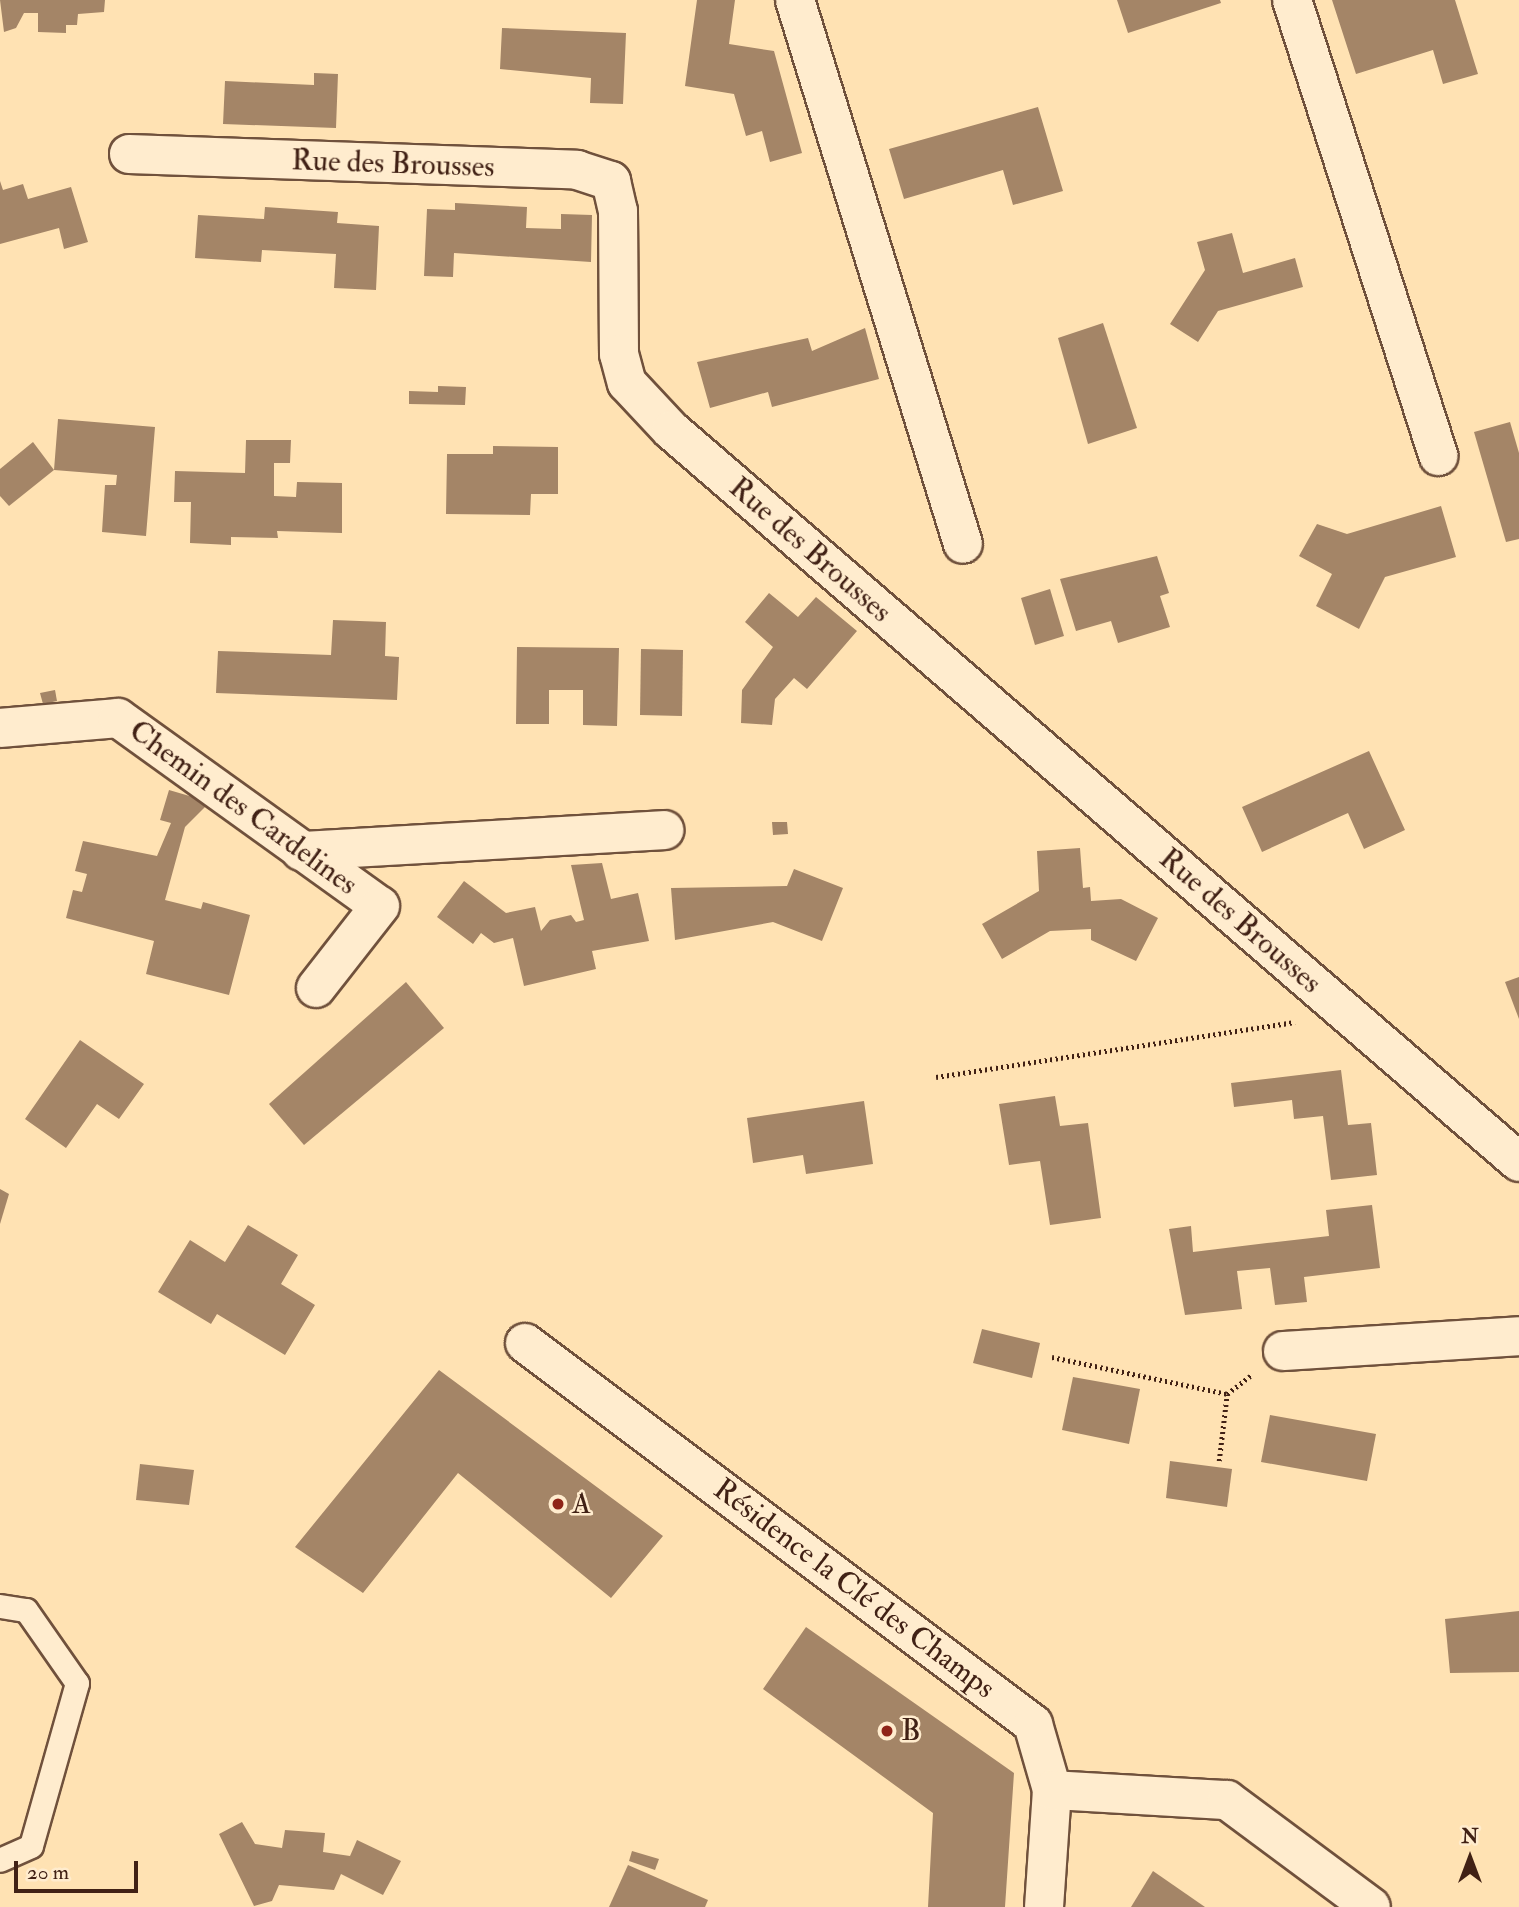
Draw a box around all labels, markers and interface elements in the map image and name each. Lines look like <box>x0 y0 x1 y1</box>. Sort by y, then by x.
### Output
street label: Rue des Brousses <box>291 142 495 186</box>
street label: Rue des Brousses <box>721 470 899 630</box>
street label: Chemin des Cardelines <box>122 713 364 903</box>
street label: Rue des Brousses <box>1151 841 1329 1001</box>
street label: Résidence la Clé des Champs <box>706 1471 1002 1707</box>
place label: A <box>572 1486 591 1522</box>
marker: A <box>550 1496 566 1512</box>
place label: B <box>901 1713 921 1749</box>
marker: B <box>879 1723 895 1739</box>
north arrow <box>1435 1823 1505 1893</box>
text: N <box>1461 1825 1479 1849</box>
scale bar <box>18 1848 142 1892</box>
text: 20 m <box>27 1859 69 1886</box>

